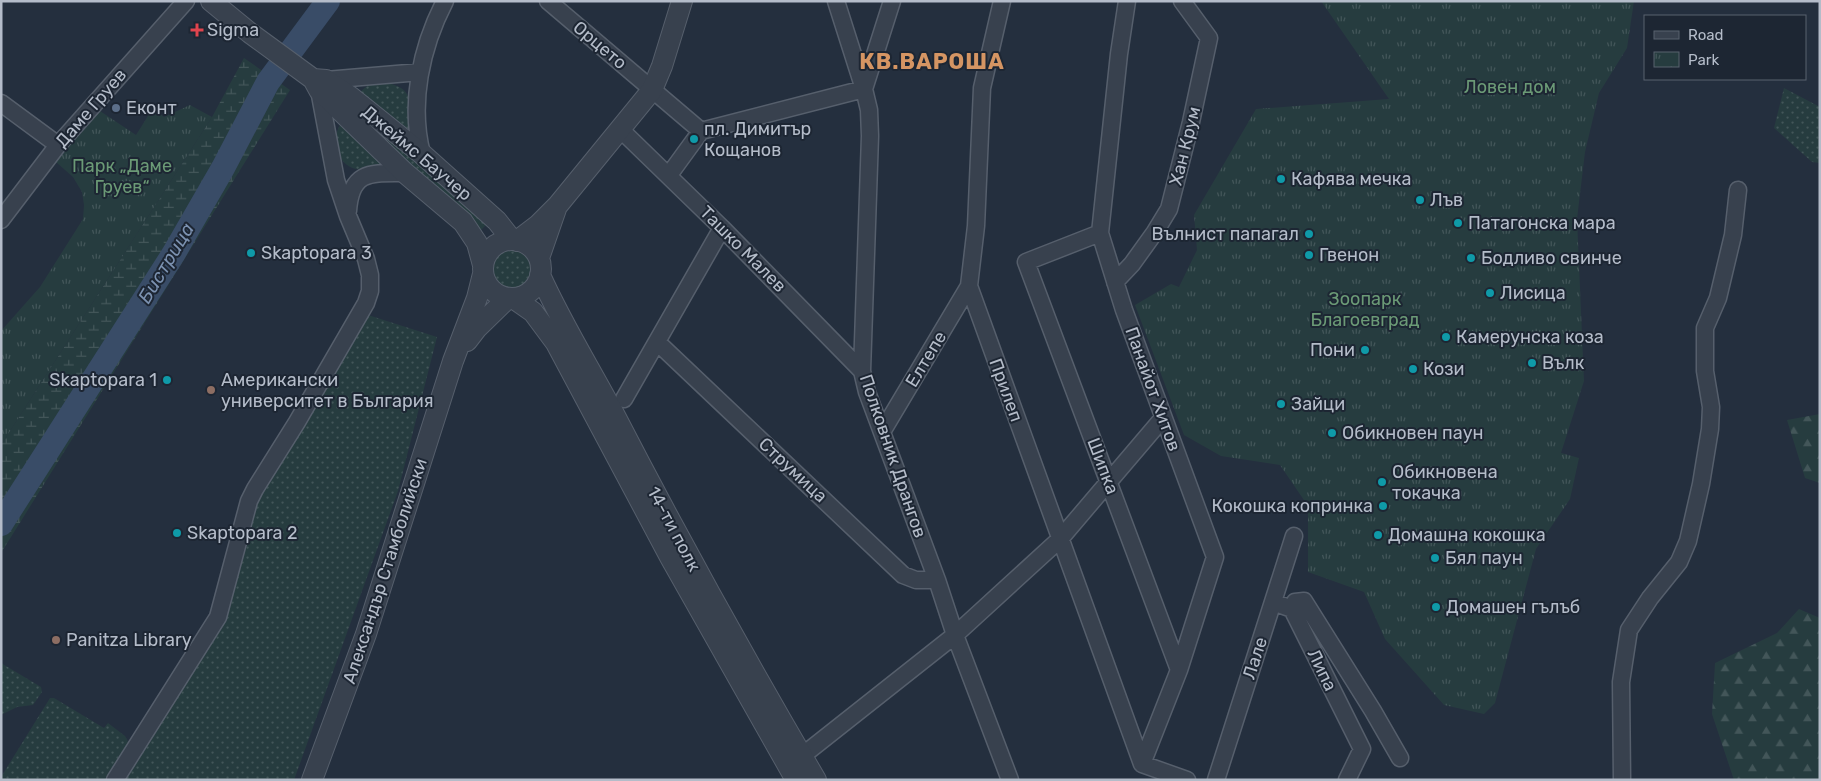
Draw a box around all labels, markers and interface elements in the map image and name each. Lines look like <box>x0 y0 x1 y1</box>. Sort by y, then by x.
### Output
legend <box>1644 15 1806 80</box>
street label: Орцето <box>569 16 631 74</box>
place label: Sigma <box>207 19 259 41</box>
marker: Sigma <box>191 24 203 36</box>
text: Road <box>1688 26 1724 44</box>
district label: КВ.ВАРОША <box>859 48 1005 75</box>
text: Park <box>1688 51 1719 69</box>
street label: Даме Груев <box>51 64 131 152</box>
park label: Ловен дом <box>1464 76 1556 98</box>
place label: Еконт <box>126 97 177 119</box>
street label: Джеймс Баучер <box>358 101 476 205</box>
marker: Еконт <box>110 102 122 114</box>
street label: Хан Крум <box>1165 104 1205 188</box>
place label: пл. Димитър Кощанов <box>704 118 811 161</box>
marker: пл. Димитър Кощанов <box>688 133 700 145</box>
park label: Парк „Даме Груев“ <box>72 155 172 198</box>
place label: Кафява мечка <box>1291 168 1411 190</box>
marker: Кафява мечка <box>1275 173 1287 185</box>
place label: Лъв <box>1430 189 1463 211</box>
marker: Лъв <box>1414 194 1426 206</box>
street label: Ташко Малев <box>695 201 791 297</box>
place label: Патагонска мара <box>1468 212 1616 234</box>
marker: Патагонска мара <box>1452 217 1464 229</box>
water label: Бистрица <box>133 219 199 307</box>
place label: Вълнист папагал <box>1151 223 1299 245</box>
marker: Вълнист папагал <box>1303 228 1315 240</box>
place label: Skaptopara 3 <box>261 242 372 264</box>
place label: Гвенон <box>1319 244 1379 266</box>
marker: Skaptopara 3 <box>245 247 257 259</box>
place label: Бодливо свинче <box>1481 247 1622 269</box>
marker: Гвенон <box>1303 249 1315 261</box>
marker: Бодливо свинче <box>1465 252 1477 264</box>
place label: Лисица <box>1500 282 1566 304</box>
marker: Лисица <box>1484 287 1496 299</box>
park label: Зоопарк Благоевград <box>1310 288 1420 331</box>
street label: Панайот Хитов <box>1120 324 1186 454</box>
place label: Камерунска коза <box>1456 326 1604 348</box>
street label: Елтепе <box>901 327 951 391</box>
marker: Камерунска коза <box>1440 331 1452 343</box>
place label: Пони <box>1310 339 1355 361</box>
marker: Пони <box>1359 344 1371 356</box>
place label: Вълк <box>1542 352 1585 374</box>
street label: Прилеп <box>984 355 1028 425</box>
marker: Вълк <box>1526 357 1538 369</box>
place label: Кози <box>1423 358 1465 380</box>
marker: Кози <box>1407 363 1419 375</box>
place label: Skaptopara 1 <box>49 369 157 391</box>
place label: Американски университет в България <box>221 369 433 412</box>
street label: Полковник Дрангов <box>855 371 931 541</box>
marker: Skaptopara 1 <box>161 374 173 386</box>
marker: Американски университет в България <box>205 384 217 396</box>
place label: Зайци <box>1291 393 1345 415</box>
marker: Зайци <box>1275 398 1287 410</box>
place label: Обикновен паун <box>1342 422 1484 444</box>
marker: Обикновен паун <box>1326 427 1338 439</box>
street label: Струмица <box>754 433 832 507</box>
street label: Шипка <box>1082 435 1124 497</box>
street label: Александър Стамболийски <box>338 455 432 687</box>
place label: Обикновена токачка <box>1392 461 1498 504</box>
marker: Обикновена токачка <box>1376 476 1388 488</box>
street label: 14-ти полк <box>642 483 706 576</box>
place label: Кокошка копринка <box>1212 495 1373 517</box>
marker: Кокошка копринка <box>1377 500 1389 512</box>
place label: Skaptopara 2 <box>187 522 298 544</box>
place label: Домашна кокошка <box>1388 524 1546 546</box>
marker: Skaptopara 2 <box>171 527 183 539</box>
marker: Домашна кокошка <box>1372 529 1384 541</box>
place label: Бял паун <box>1445 547 1523 569</box>
marker: Бял паун <box>1429 552 1441 564</box>
place label: Домашен гълъб <box>1446 596 1580 618</box>
marker: Домашен гълъб <box>1430 601 1442 613</box>
place label: Panitza Library <box>66 629 192 651</box>
marker: Panitza Library <box>50 634 62 646</box>
street label: Лале <box>1238 634 1272 682</box>
street label: Липа <box>1302 645 1342 695</box>

